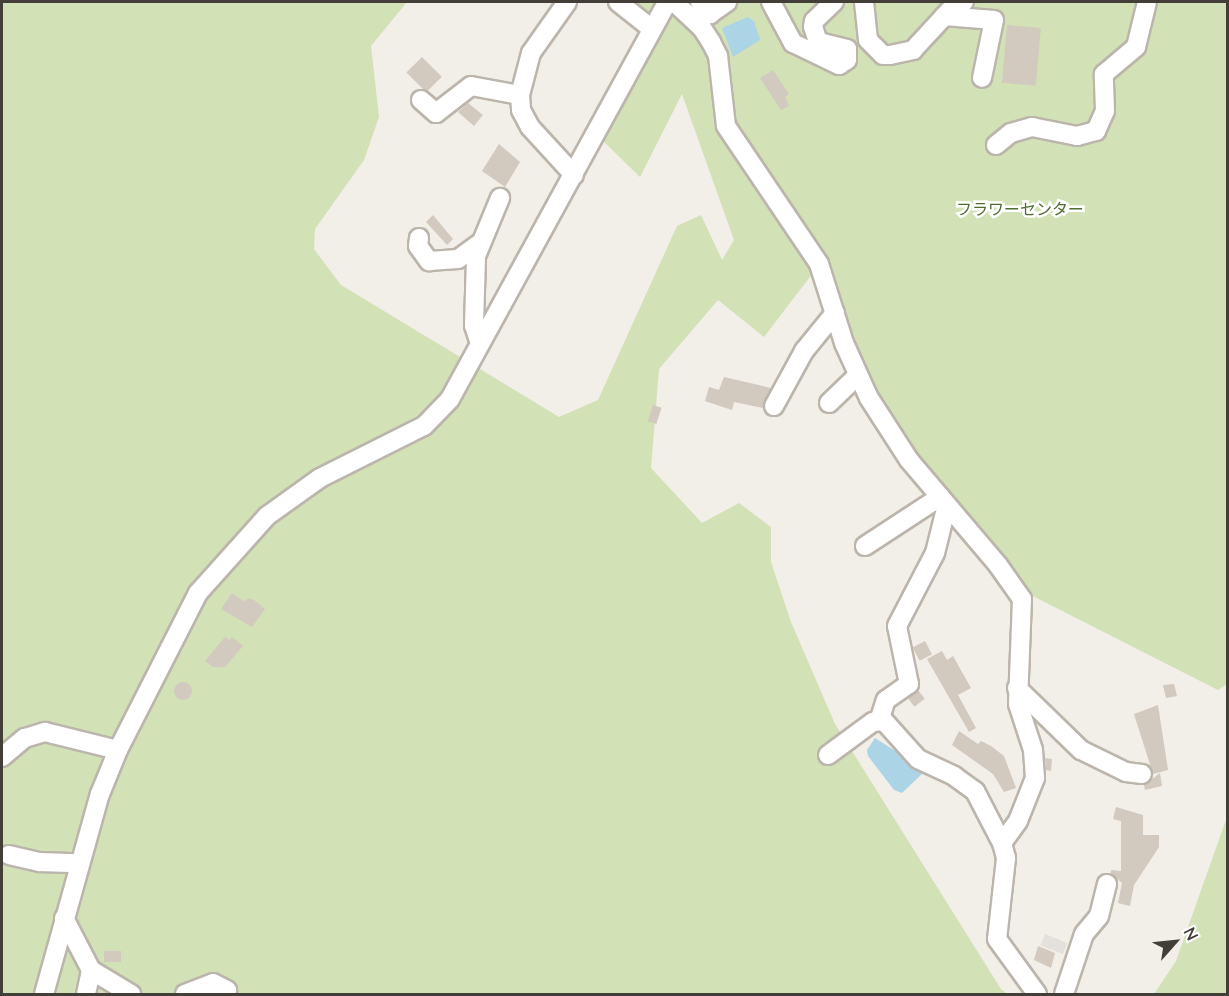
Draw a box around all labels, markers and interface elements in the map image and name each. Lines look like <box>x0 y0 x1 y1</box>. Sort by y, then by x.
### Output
park label: フラワーセンター <box>956 199 1084 219</box>
north arrow <box>1145 912 1205 972</box>
text: N <box>1180 924 1203 943</box>

